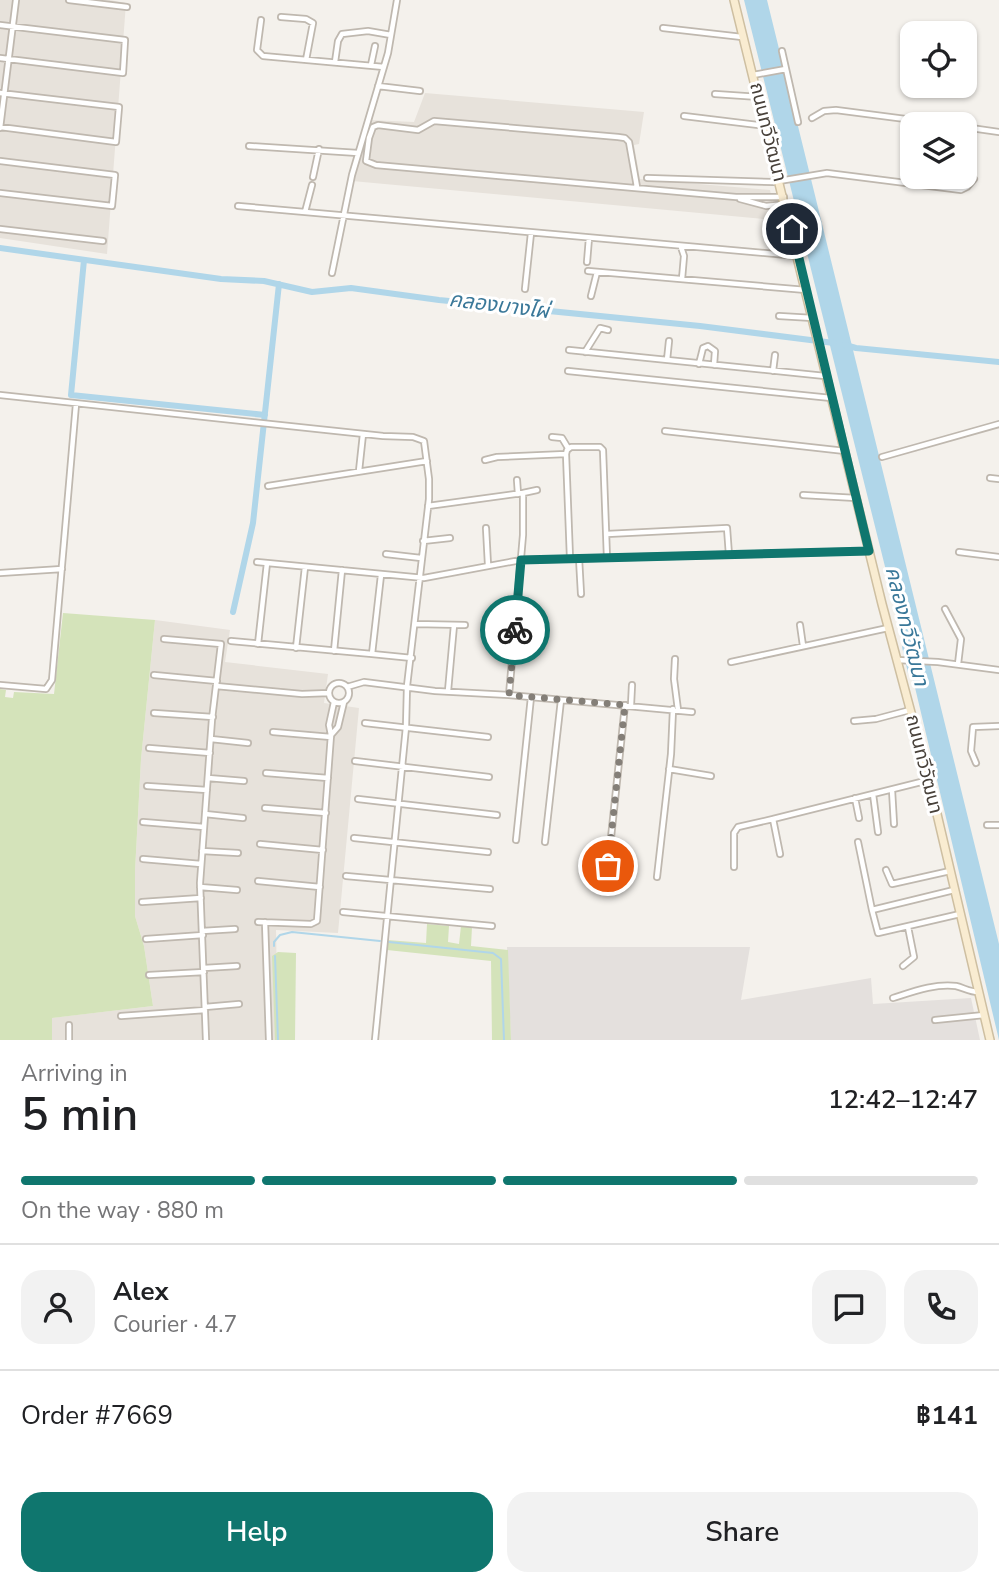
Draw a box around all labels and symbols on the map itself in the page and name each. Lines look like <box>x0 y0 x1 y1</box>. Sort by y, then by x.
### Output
street label: ถนนทวีวัฒนา <box>743 80 793 184</box>
pin <box>762 199 822 259</box>
water label: คลองบางไผ่ <box>447 285 554 325</box>
water label: คลองทวีวัฒนา <box>879 563 936 690</box>
courier <box>480 595 550 665</box>
street label: ถนนทวีวัฒนา <box>899 712 949 816</box>
pin <box>578 836 638 896</box>

